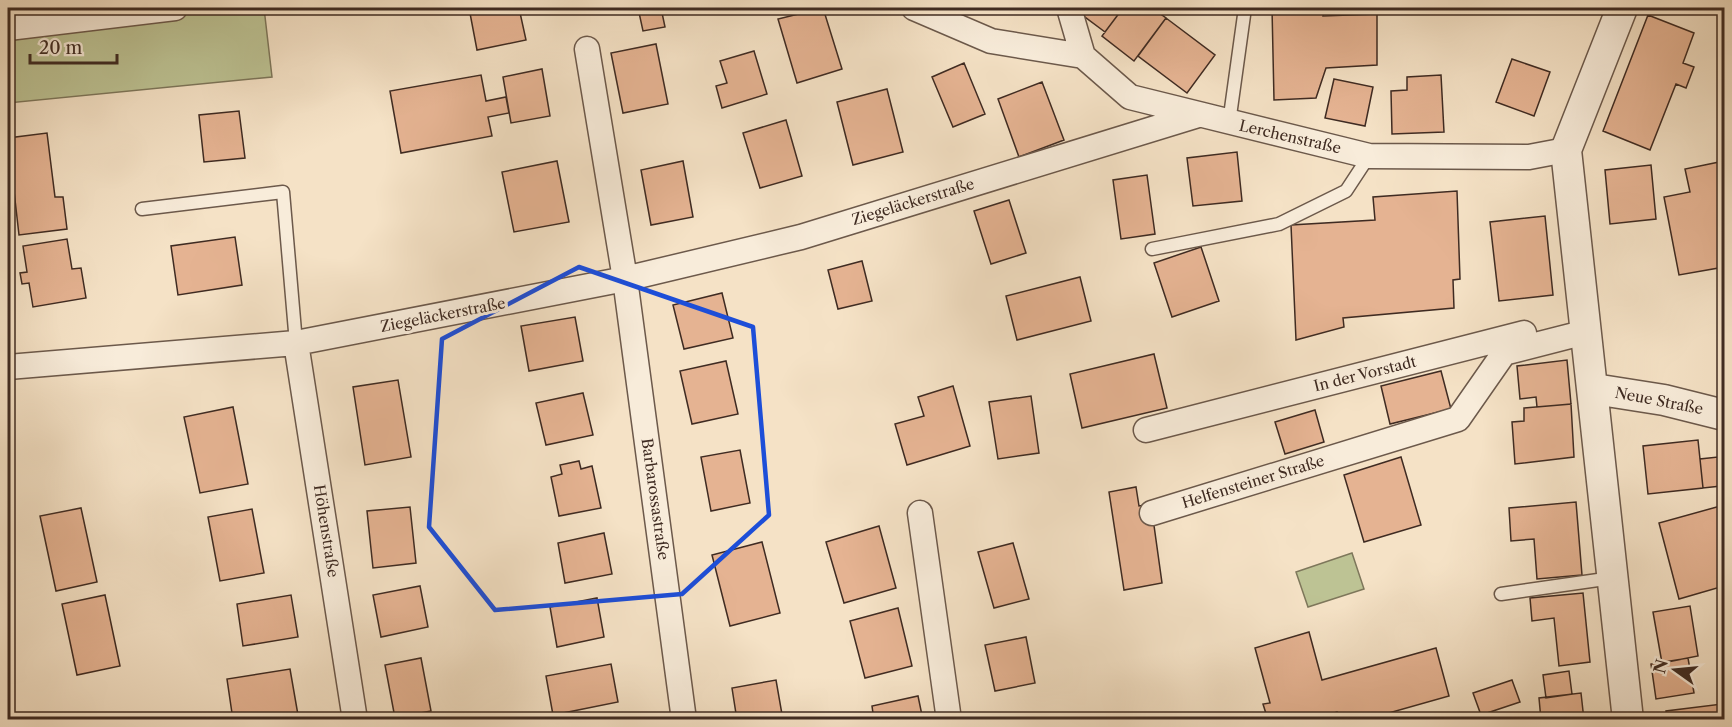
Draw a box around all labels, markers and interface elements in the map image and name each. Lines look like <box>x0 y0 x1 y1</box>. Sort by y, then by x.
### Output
scale bar <box>30 27 117 65</box>
text: 20 m <box>39 37 83 59</box>
street label: Lerchenstraße <box>1237 116 1343 157</box>
street label: Ziegeläckerstraße <box>849 174 976 229</box>
street label: Ziegeläckerstraße <box>379 293 507 336</box>
street label: In der Vorstadt <box>1312 351 1419 395</box>
street label: Neue Straße <box>1613 383 1705 418</box>
street label: Barbarossastraße <box>638 437 673 561</box>
street label: Helfensteiner Straße <box>1179 451 1326 512</box>
street label: Höhenstraße <box>310 483 343 579</box>
north arrow <box>1645 640 1705 700</box>
text: N <box>1649 657 1672 675</box>

